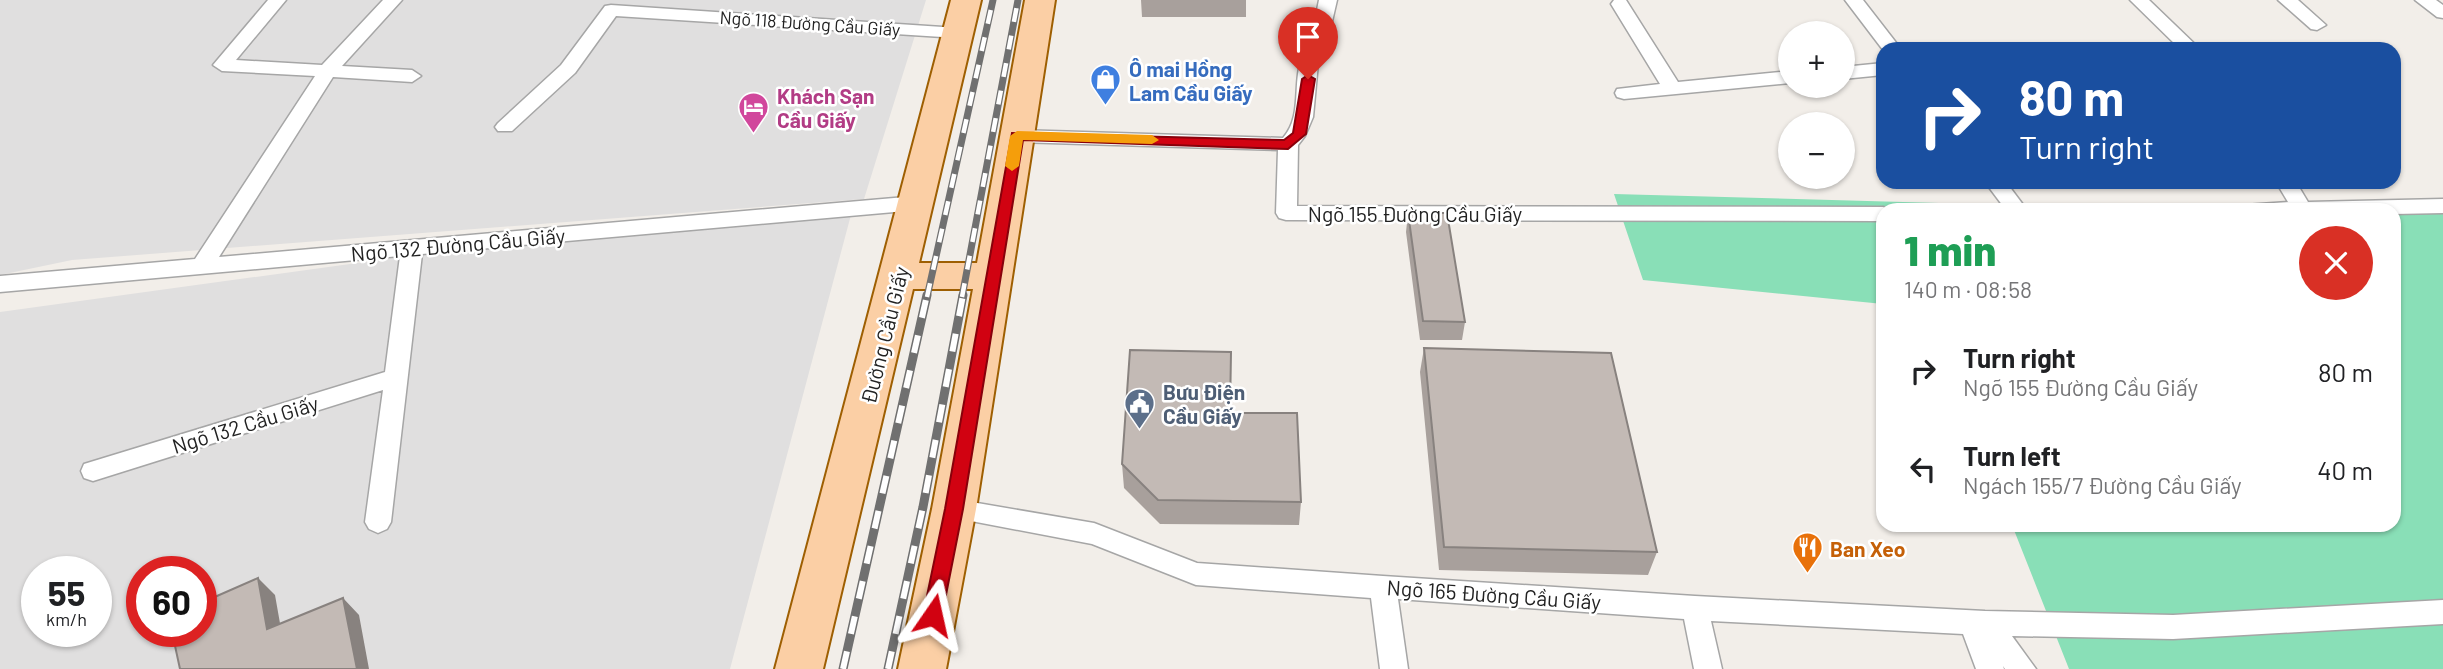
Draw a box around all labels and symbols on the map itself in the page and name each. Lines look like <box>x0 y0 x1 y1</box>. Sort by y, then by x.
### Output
street label: Ngõ 118 Đường Cầu Giấy <box>719 6 901 40</box>
pin <box>1278 7 1338 79</box>
place label: Ô mai Hồng Lam Cầu Giấy <box>1129 56 1253 105</box>
shop icon: Ô mai Hồng Lam Cầu Giấy <box>1089 63 1123 107</box>
place label: Khách Sạn Cầu Giấy <box>777 83 875 132</box>
hotel icon: Khách Sạn Cầu Giấy <box>737 90 771 134</box>
street label: Ngõ 155 Đường Cầu Giấy <box>1308 201 1523 226</box>
street label: Ngõ 132 Đường Cầu Giấy <box>350 222 567 266</box>
street label: Đường Cầu Giấy <box>855 263 913 406</box>
place label: Bưu Điện Cầu Giấy <box>1163 379 1245 428</box>
public building icon: Bưu Điện Cầu Giấy <box>1123 386 1157 430</box>
street label: Ngõ 132 Cầu Giấy <box>169 390 321 458</box>
restaurant icon: Ban Xeo <box>1790 531 1824 575</box>
place label: Ban Xeo <box>1830 536 1905 561</box>
speed limit sign: 60 <box>126 556 217 647</box>
street label: Ngõ 165 Đường Cầu Giấy <box>1386 574 1602 614</box>
position arrow <box>896 578 970 652</box>

